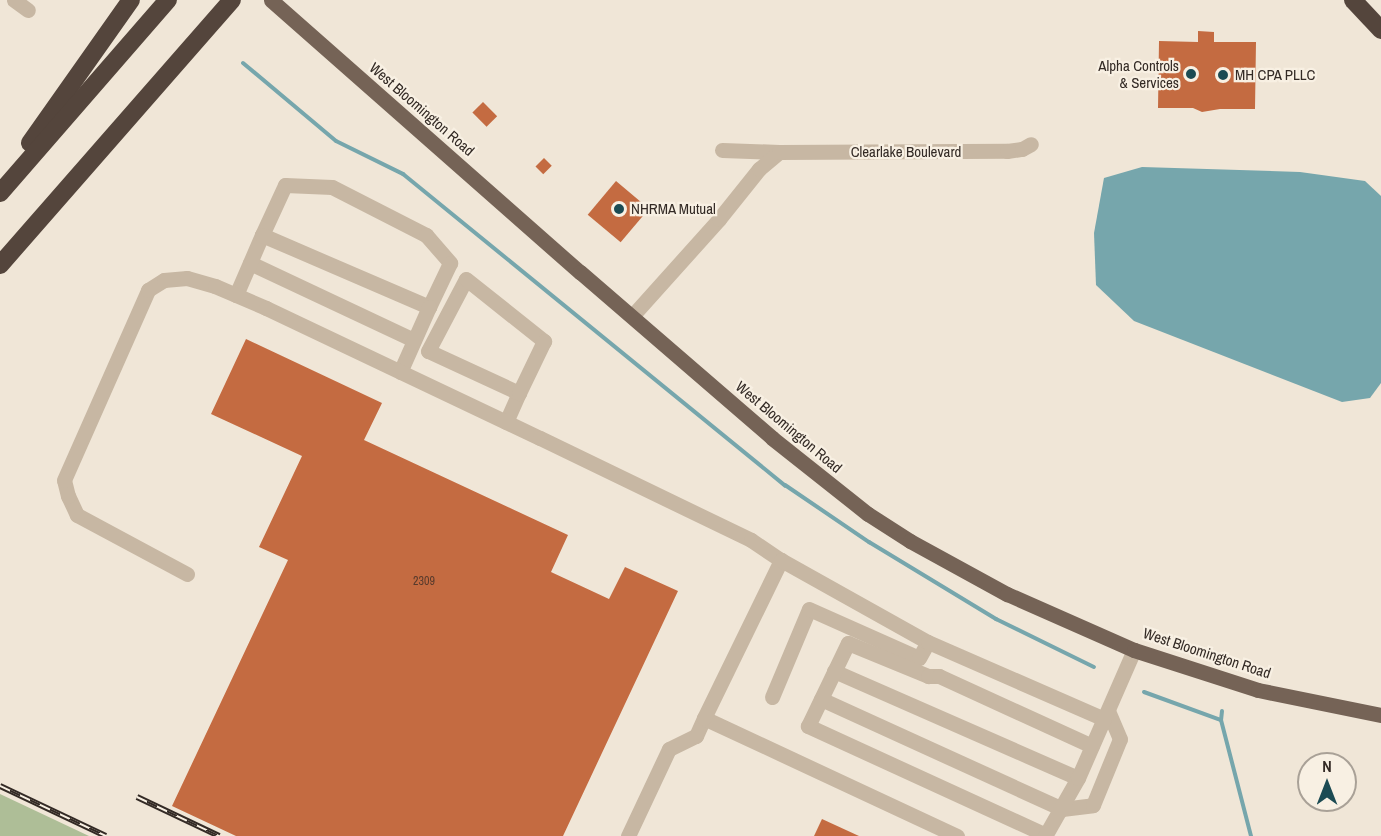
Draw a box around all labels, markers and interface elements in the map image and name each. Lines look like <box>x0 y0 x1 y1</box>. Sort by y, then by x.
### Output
place label: Alpha Controls & Services <box>1098 56 1179 91</box>
street label: West Bloomington Road <box>366 59 478 159</box>
place label: MH CPA PLLC <box>1235 66 1316 84</box>
marker: Alpha Controls & Services <box>1184 67 1198 81</box>
marker: MH CPA PLLC <box>1216 68 1230 82</box>
street label: Clearlake Boulevard <box>851 143 961 161</box>
place label: NHRMA Mutual <box>631 200 716 218</box>
marker: NHRMA Mutual <box>612 202 626 216</box>
street label: West Bloomington Road <box>732 377 846 477</box>
house number: 2309 <box>413 575 435 589</box>
street label: West Bloomington Road <box>1141 624 1273 682</box>
north arrow <box>1297 752 1357 812</box>
text: N <box>1322 755 1332 777</box>

